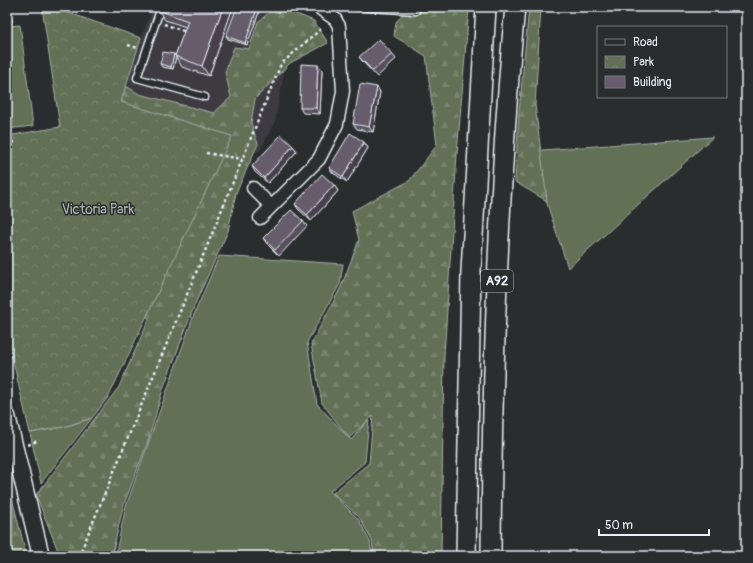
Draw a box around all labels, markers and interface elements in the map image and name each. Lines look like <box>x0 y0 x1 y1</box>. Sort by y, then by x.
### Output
legend <box>597 26 727 98</box>
text: Road <box>633 35 658 50</box>
text: Park <box>633 55 654 70</box>
text: Building <box>633 75 672 90</box>
park label: Victoria Park <box>62 201 135 218</box>
road number: A92 <box>481 270 513 292</box>
scale bar <box>599 511 709 537</box>
text: 50 m <box>605 518 633 533</box>

